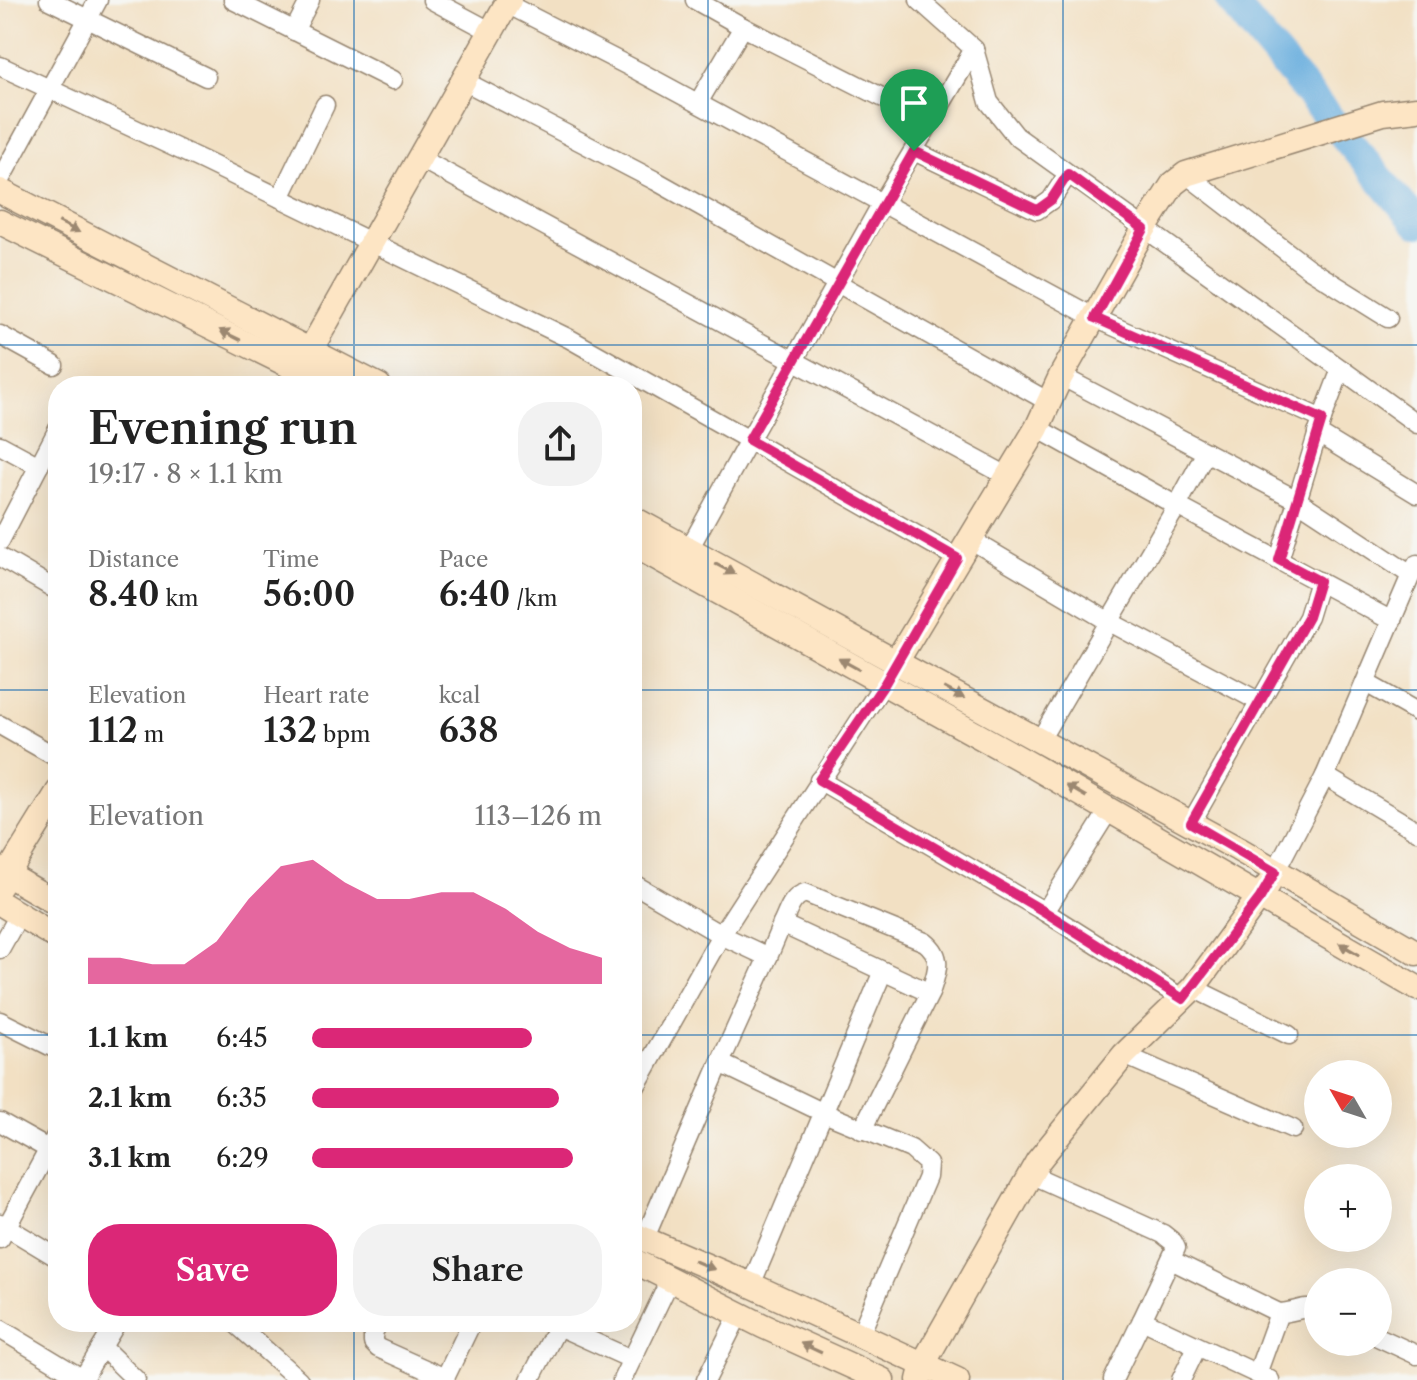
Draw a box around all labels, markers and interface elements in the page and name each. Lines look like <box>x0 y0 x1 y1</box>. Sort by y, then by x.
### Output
pin <box>880 69 948 151</box>
icon: arrive <box>892 81 936 125</box>
one-way arrow <box>58 220 81 233</box>
one-way arrow <box>218 328 241 342</box>
text: Evening run <box>88 401 358 455</box>
button: share <box>518 402 602 486</box>
text: 19:17 · 8 × 1.1 km <box>88 458 283 490</box>
text: Distance <box>88 546 179 573</box>
text: Time <box>263 546 319 573</box>
text: Pace <box>439 546 488 573</box>
one-way arrow <box>714 562 736 576</box>
text: 8.40 <box>88 573 160 615</box>
text: 56:00 <box>263 573 355 615</box>
text: 6:40 <box>439 573 510 615</box>
text: km <box>160 585 199 612</box>
text: /km <box>510 585 557 612</box>
one-way arrow <box>838 657 861 671</box>
text: Elevation <box>88 682 186 709</box>
text: Heart rate <box>263 682 369 709</box>
text: kcal <box>439 682 480 709</box>
one-way arrow <box>942 686 965 700</box>
text: 112 <box>88 709 138 751</box>
text: 132 <box>263 709 317 751</box>
text: 638 <box>439 709 499 751</box>
text: m <box>138 721 164 748</box>
text: bpm <box>317 721 370 748</box>
one-way arrow <box>1065 784 1087 798</box>
text: Elevation <box>88 800 204 832</box>
text: 113–126 m <box>475 800 602 832</box>
one-way arrow <box>1338 942 1361 956</box>
text: 1.1 km <box>88 1022 168 1054</box>
text: 6:45 <box>216 1022 268 1054</box>
north arrow <box>1304 1060 1392 1148</box>
map controls <box>1304 1060 1392 1356</box>
text: 2.1 km <box>88 1082 172 1114</box>
text: 6:35 <box>216 1082 267 1114</box>
text: 3.1 km <box>88 1142 171 1174</box>
text: 6:29 <box>216 1142 269 1174</box>
button: + <box>1304 1164 1392 1252</box>
button: Save <box>88 1224 337 1316</box>
button: Share <box>353 1224 602 1316</box>
one-way arrow <box>692 1259 716 1272</box>
button: − <box>1304 1268 1392 1356</box>
one-way arrow <box>799 1341 823 1354</box>

